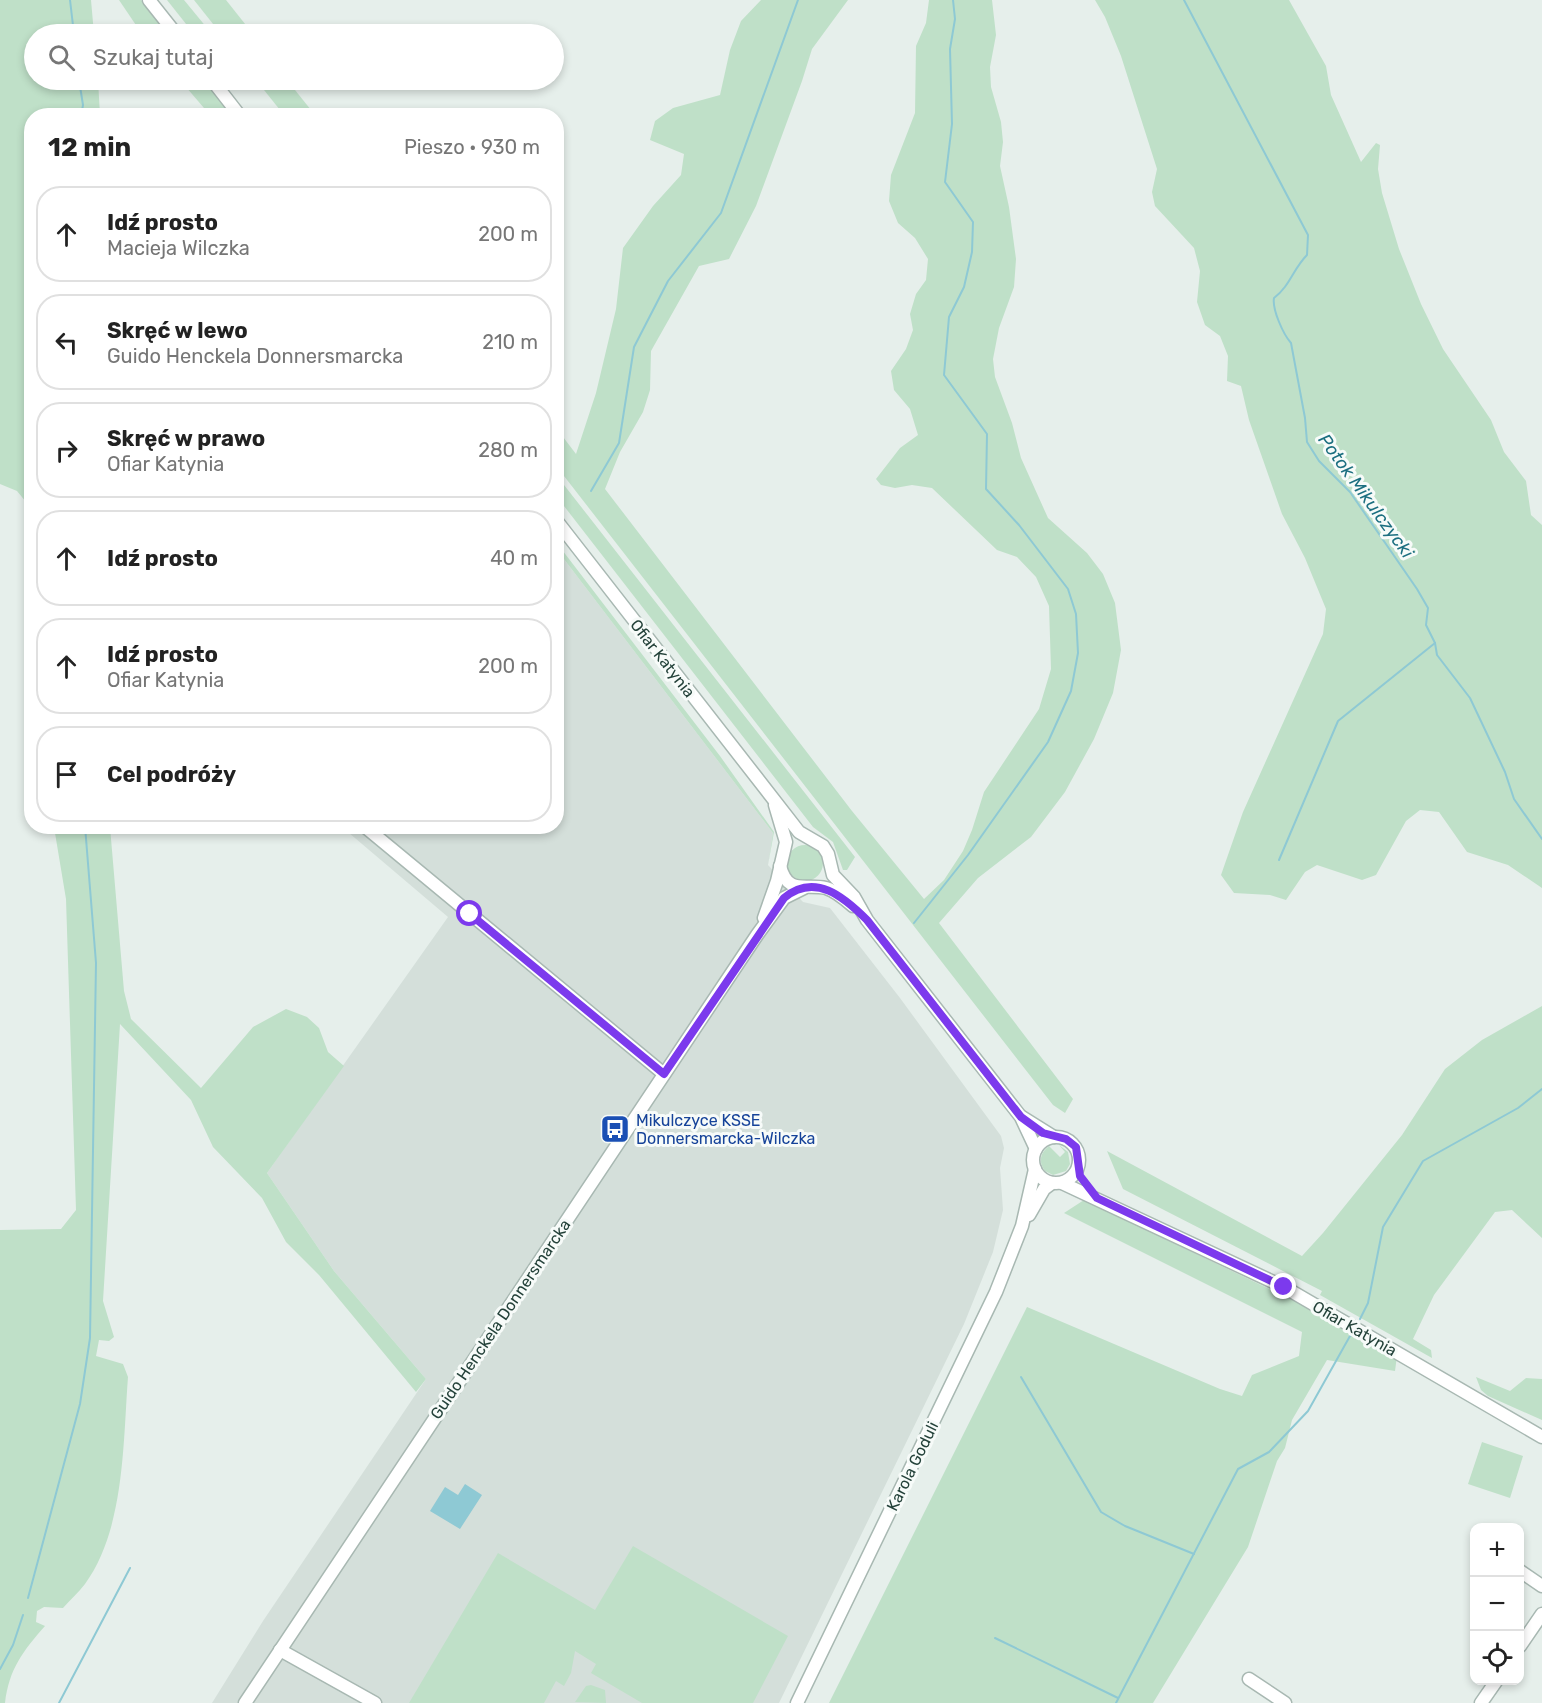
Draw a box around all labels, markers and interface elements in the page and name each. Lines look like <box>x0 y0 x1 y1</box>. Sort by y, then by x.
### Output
search box <box>24 24 564 90</box>
icon: search <box>45 41 78 74</box>
text: Szukaj tutaj <box>93 44 214 71</box>
text: 12 min <box>48 132 131 163</box>
text: Pieszo · 930 m <box>404 135 540 159</box>
text: Idź prosto <box>107 209 218 236</box>
icon: ahead <box>50 218 83 251</box>
text: 200 m <box>478 222 538 246</box>
text: Macieja Wilczka <box>107 236 250 260</box>
text: Skręć w lewo <box>107 317 248 344</box>
icon: left <box>50 326 83 359</box>
text: 210 m <box>482 330 538 354</box>
text: Guido Henckela Donnersmarcka <box>107 344 403 368</box>
text: Skręć w prawo <box>107 425 265 452</box>
water label: Potok Mikulczycki <box>1314 430 1419 563</box>
icon: right <box>50 434 83 467</box>
text: 280 m <box>478 438 538 462</box>
text: Ofiar Katynia <box>107 452 224 476</box>
icon: ahead <box>50 542 83 575</box>
text: Idź prosto <box>107 545 218 572</box>
text: 40 m <box>490 546 538 570</box>
street label: Ofiar Katynia <box>626 615 699 701</box>
text: Idź prosto <box>107 641 218 668</box>
icon: ahead <box>50 650 83 683</box>
text: 200 m <box>478 654 538 678</box>
text: Ofiar Katynia <box>107 668 224 692</box>
icon: arrive <box>50 758 83 791</box>
text: Cel podróży <box>107 761 236 788</box>
route start <box>456 900 482 926</box>
place label: Mikulczyce KSSE Donnersmarcka-Wilczka <box>636 1111 815 1148</box>
bus stop icon: Mikulczyce KSSE Donnersmarcka-Wilczka <box>599 1113 631 1145</box>
street label: Guido Henckela Donnersmarcka <box>426 1216 575 1423</box>
route end <box>1270 1273 1296 1299</box>
street label: Ofiar Katynia <box>1309 1297 1400 1360</box>
street label: Karola Goduli <box>883 1418 942 1514</box>
map controls <box>1470 1523 1524 1685</box>
button: + <box>1470 1523 1524 1577</box>
button: − <box>1470 1577 1524 1631</box>
button: locate <box>1470 1631 1524 1685</box>

